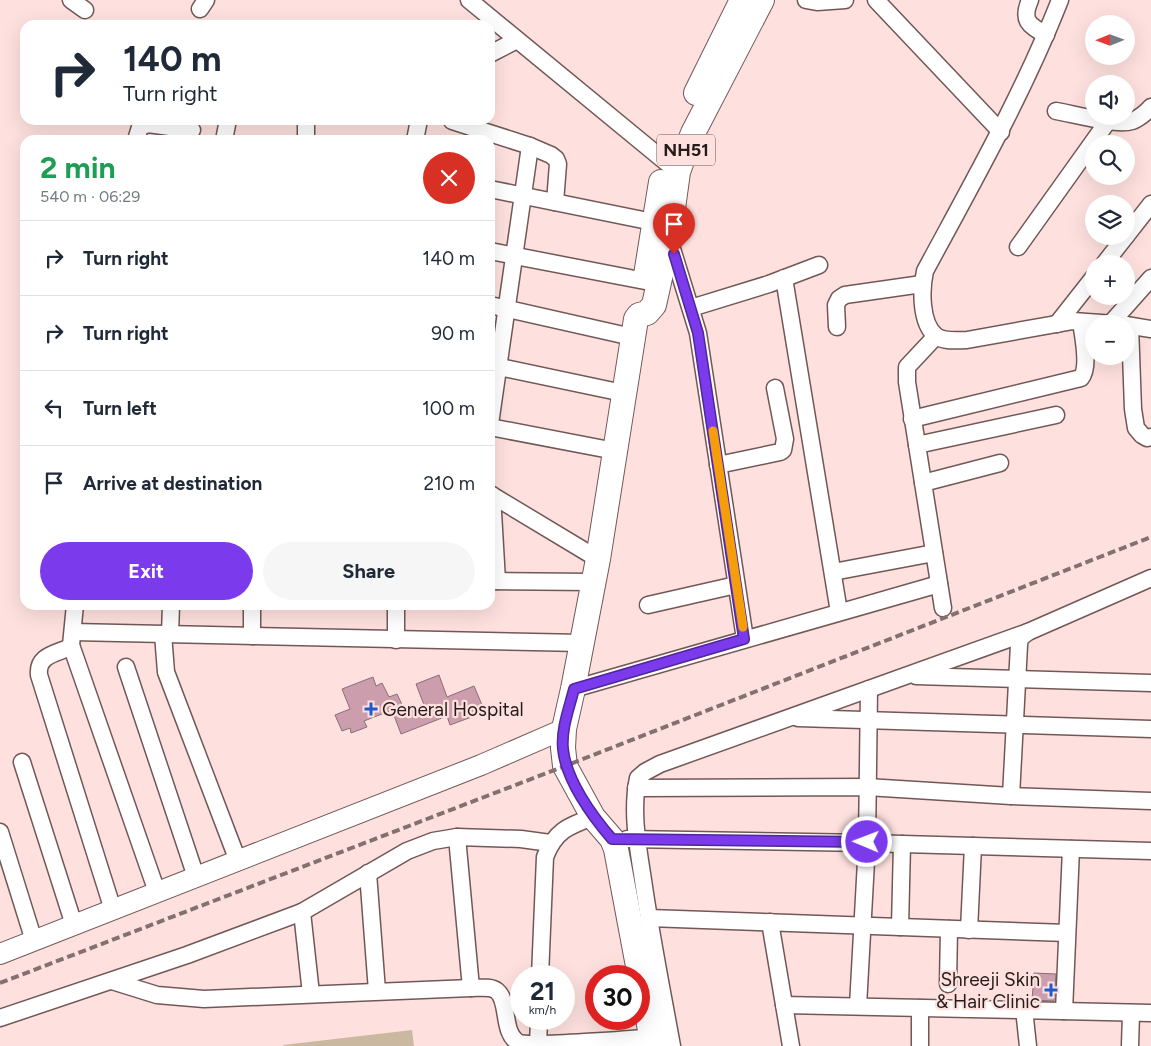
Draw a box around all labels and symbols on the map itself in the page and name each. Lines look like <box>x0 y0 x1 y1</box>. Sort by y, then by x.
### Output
north arrow <box>1085 15 1135 65</box>
road number: NH51 <box>657 134 715 166</box>
pin <box>653 203 695 254</box>
place label: General Hospital <box>382 698 524 721</box>
marker: General Hospital <box>364 702 378 716</box>
position arrow <box>840 815 892 867</box>
speed limit sign: 30 <box>585 965 650 1030</box>
place label: Shreeji Skin & Hair Clinic <box>936 968 1040 1013</box>
marker: Shreeji Skin & Hair Clinic <box>1044 983 1058 997</box>

